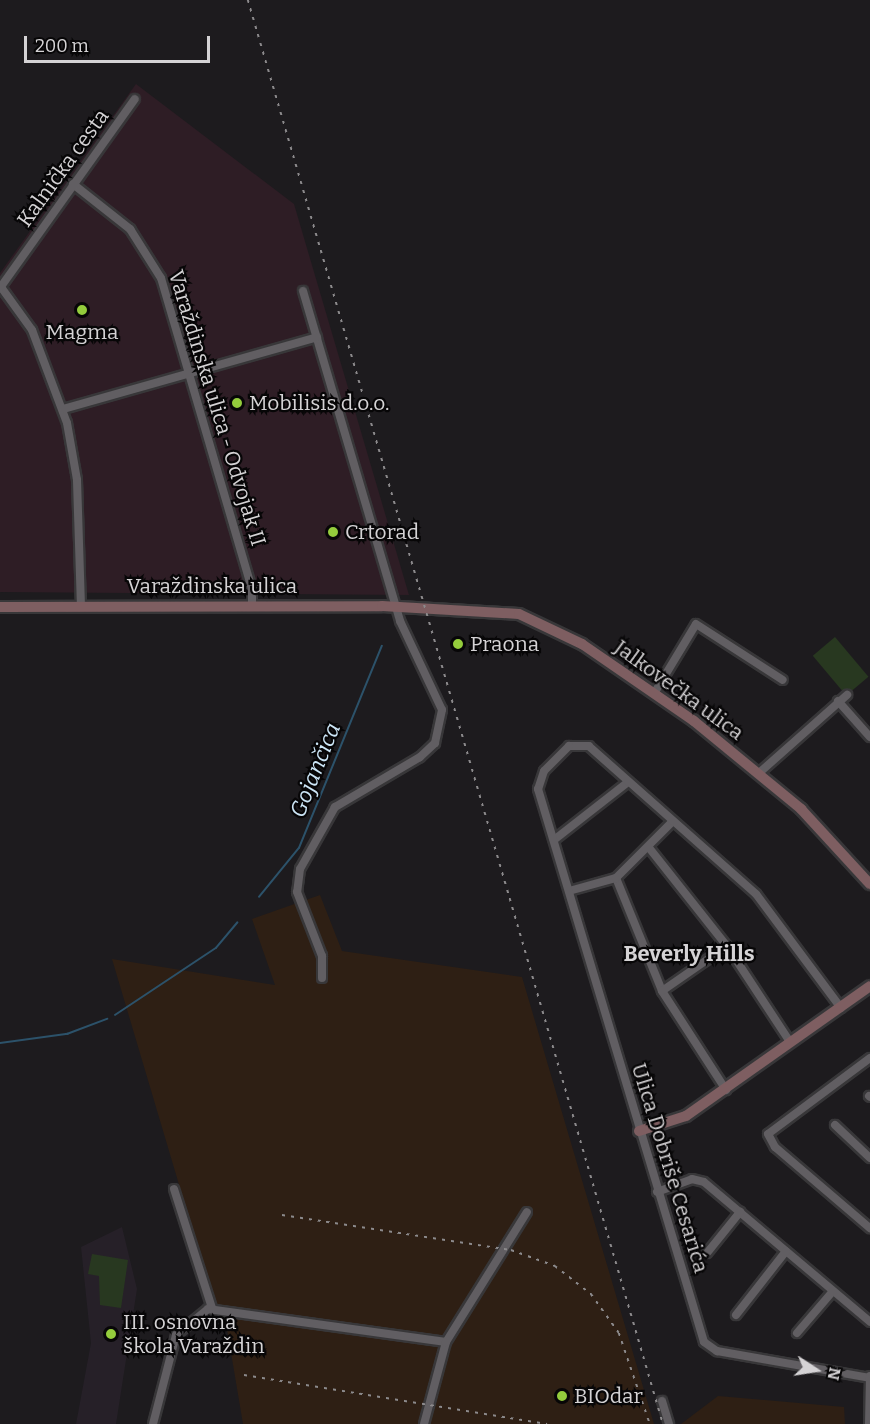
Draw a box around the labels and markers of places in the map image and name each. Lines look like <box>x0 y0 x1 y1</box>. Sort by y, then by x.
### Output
marker: Magma <box>75 303 89 317</box>
place label: Magma <box>46 319 118 345</box>
place label: Mobilisis d.o.o. <box>249 390 389 416</box>
marker: Mobilisis d.o.o. <box>230 396 244 410</box>
place label: Crtorad <box>345 519 419 545</box>
marker: Crtorad <box>326 525 340 539</box>
place label: Praona <box>470 631 539 657</box>
marker: Praona <box>451 637 465 651</box>
place label: III. osnovna škola Varaždin <box>123 1309 264 1359</box>
marker: III. osnovna škola Varaždin <box>104 1327 118 1341</box>
place label: BIOdar <box>574 1383 643 1409</box>
marker: BIOdar <box>555 1389 569 1403</box>

